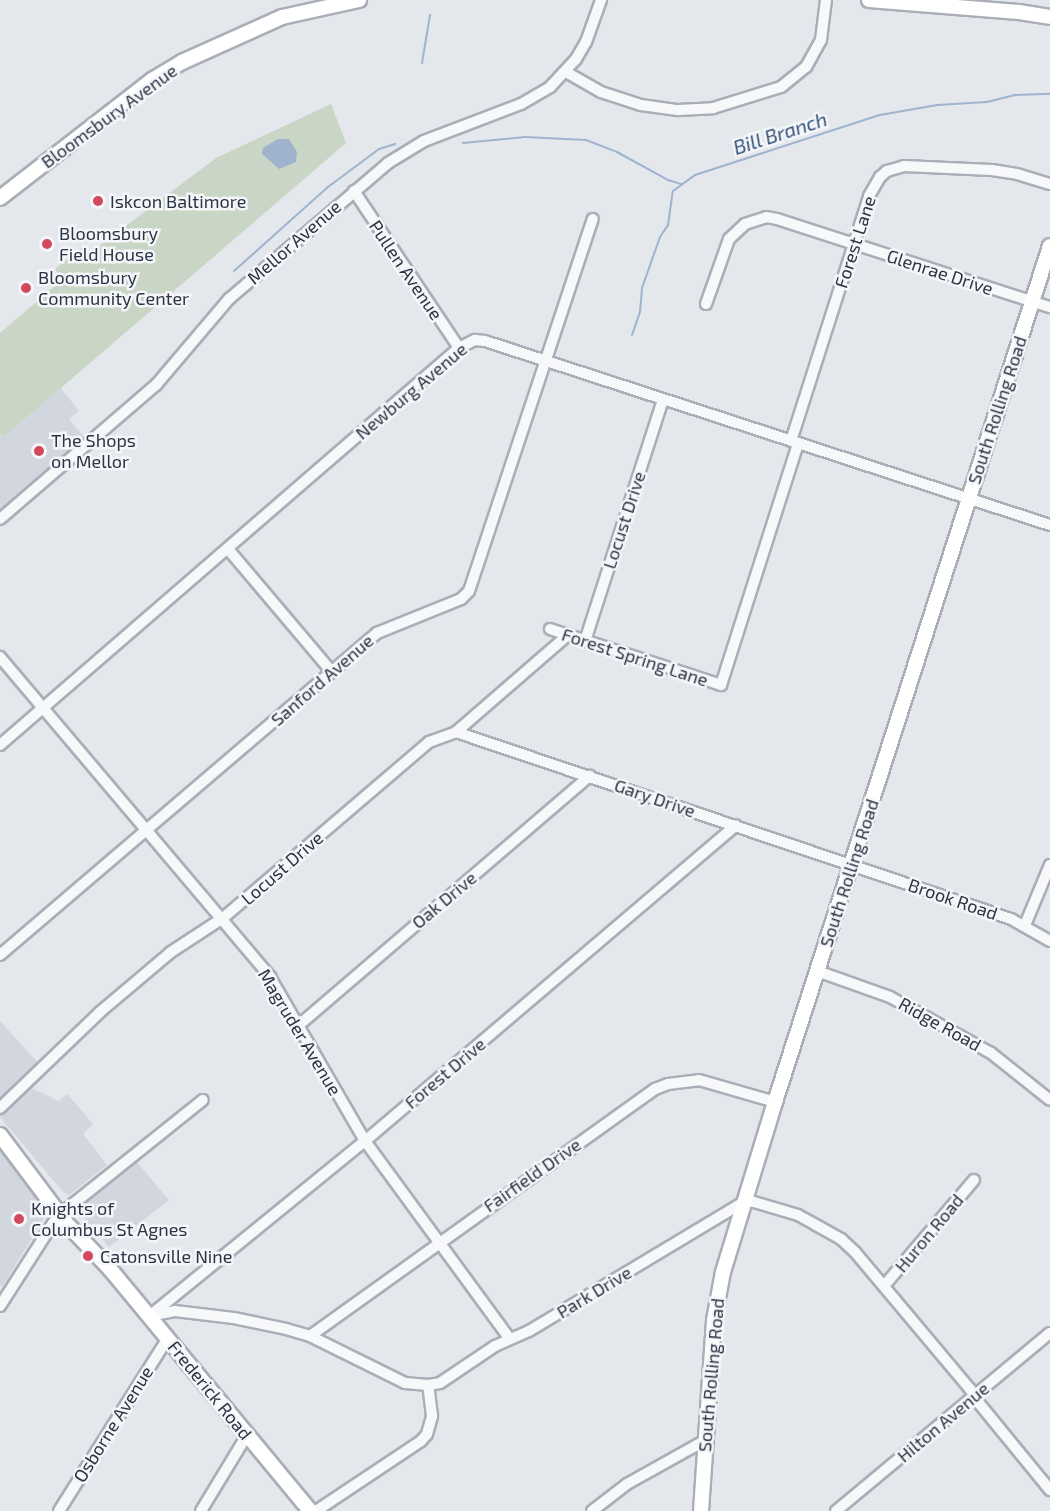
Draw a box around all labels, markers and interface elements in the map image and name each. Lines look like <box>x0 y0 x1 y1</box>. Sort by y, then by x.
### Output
street label: Bloomsbury Avenue <box>37 59 181 173</box>
water label: Bill Branch <box>730 106 830 160</box>
place label: Iskcon Baltimore <box>110 190 246 212</box>
street label: Forest Lane <box>830 193 880 291</box>
marker: Iskcon Baltimore <box>91 194 105 208</box>
street label: Mellor Avenue <box>242 195 346 289</box>
street label: Pullen Avenue <box>365 216 447 324</box>
place label: Bloomsbury Field House <box>59 223 158 266</box>
marker: Bloomsbury Field House <box>40 237 54 251</box>
street label: Glenrae Drive <box>884 245 996 299</box>
place label: Bloomsbury Community Center <box>38 267 190 310</box>
marker: Bloomsbury Community Center <box>19 281 33 295</box>
street label: South Rolling Road <box>963 333 1031 487</box>
street label: Newburg Avenue <box>351 338 471 444</box>
place label: The Shops on Mellor <box>51 430 136 472</box>
marker: The Shops on Mellor <box>32 444 46 458</box>
street label: Locust Drive <box>598 469 650 571</box>
street label: Forest Spring Lane <box>559 623 711 691</box>
street label: Sanford Avenue <box>266 630 378 730</box>
street label: Gary Drive <box>611 774 699 822</box>
street label: South Rolling Road <box>815 796 883 950</box>
street label: Locust Drive <box>237 827 327 909</box>
street label: Oak Drive <box>407 867 481 933</box>
street label: Brook Road <box>905 874 1001 924</box>
street label: Magruder Avenue <box>253 964 347 1100</box>
street label: Ridge Road <box>895 992 985 1056</box>
street label: Forest Drive <box>400 1033 490 1113</box>
street label: Fairfield Drive <box>479 1134 585 1216</box>
street label: Huron Road <box>890 1190 968 1276</box>
place label: Knights of Columbus St Agnes <box>31 1198 188 1240</box>
marker: Knights of Columbus St Agnes <box>12 1212 26 1226</box>
place label: Catonsville Nine <box>100 1245 232 1267</box>
marker: Catonsville Nine <box>81 1249 95 1263</box>
street label: Park Drive <box>553 1261 635 1323</box>
street label: South Rolling Road <box>694 1297 728 1453</box>
street label: Frederick Road <box>163 1336 257 1444</box>
street label: Osborne Avenue <box>69 1362 157 1486</box>
street label: Hilton Avenue <box>893 1377 993 1467</box>

